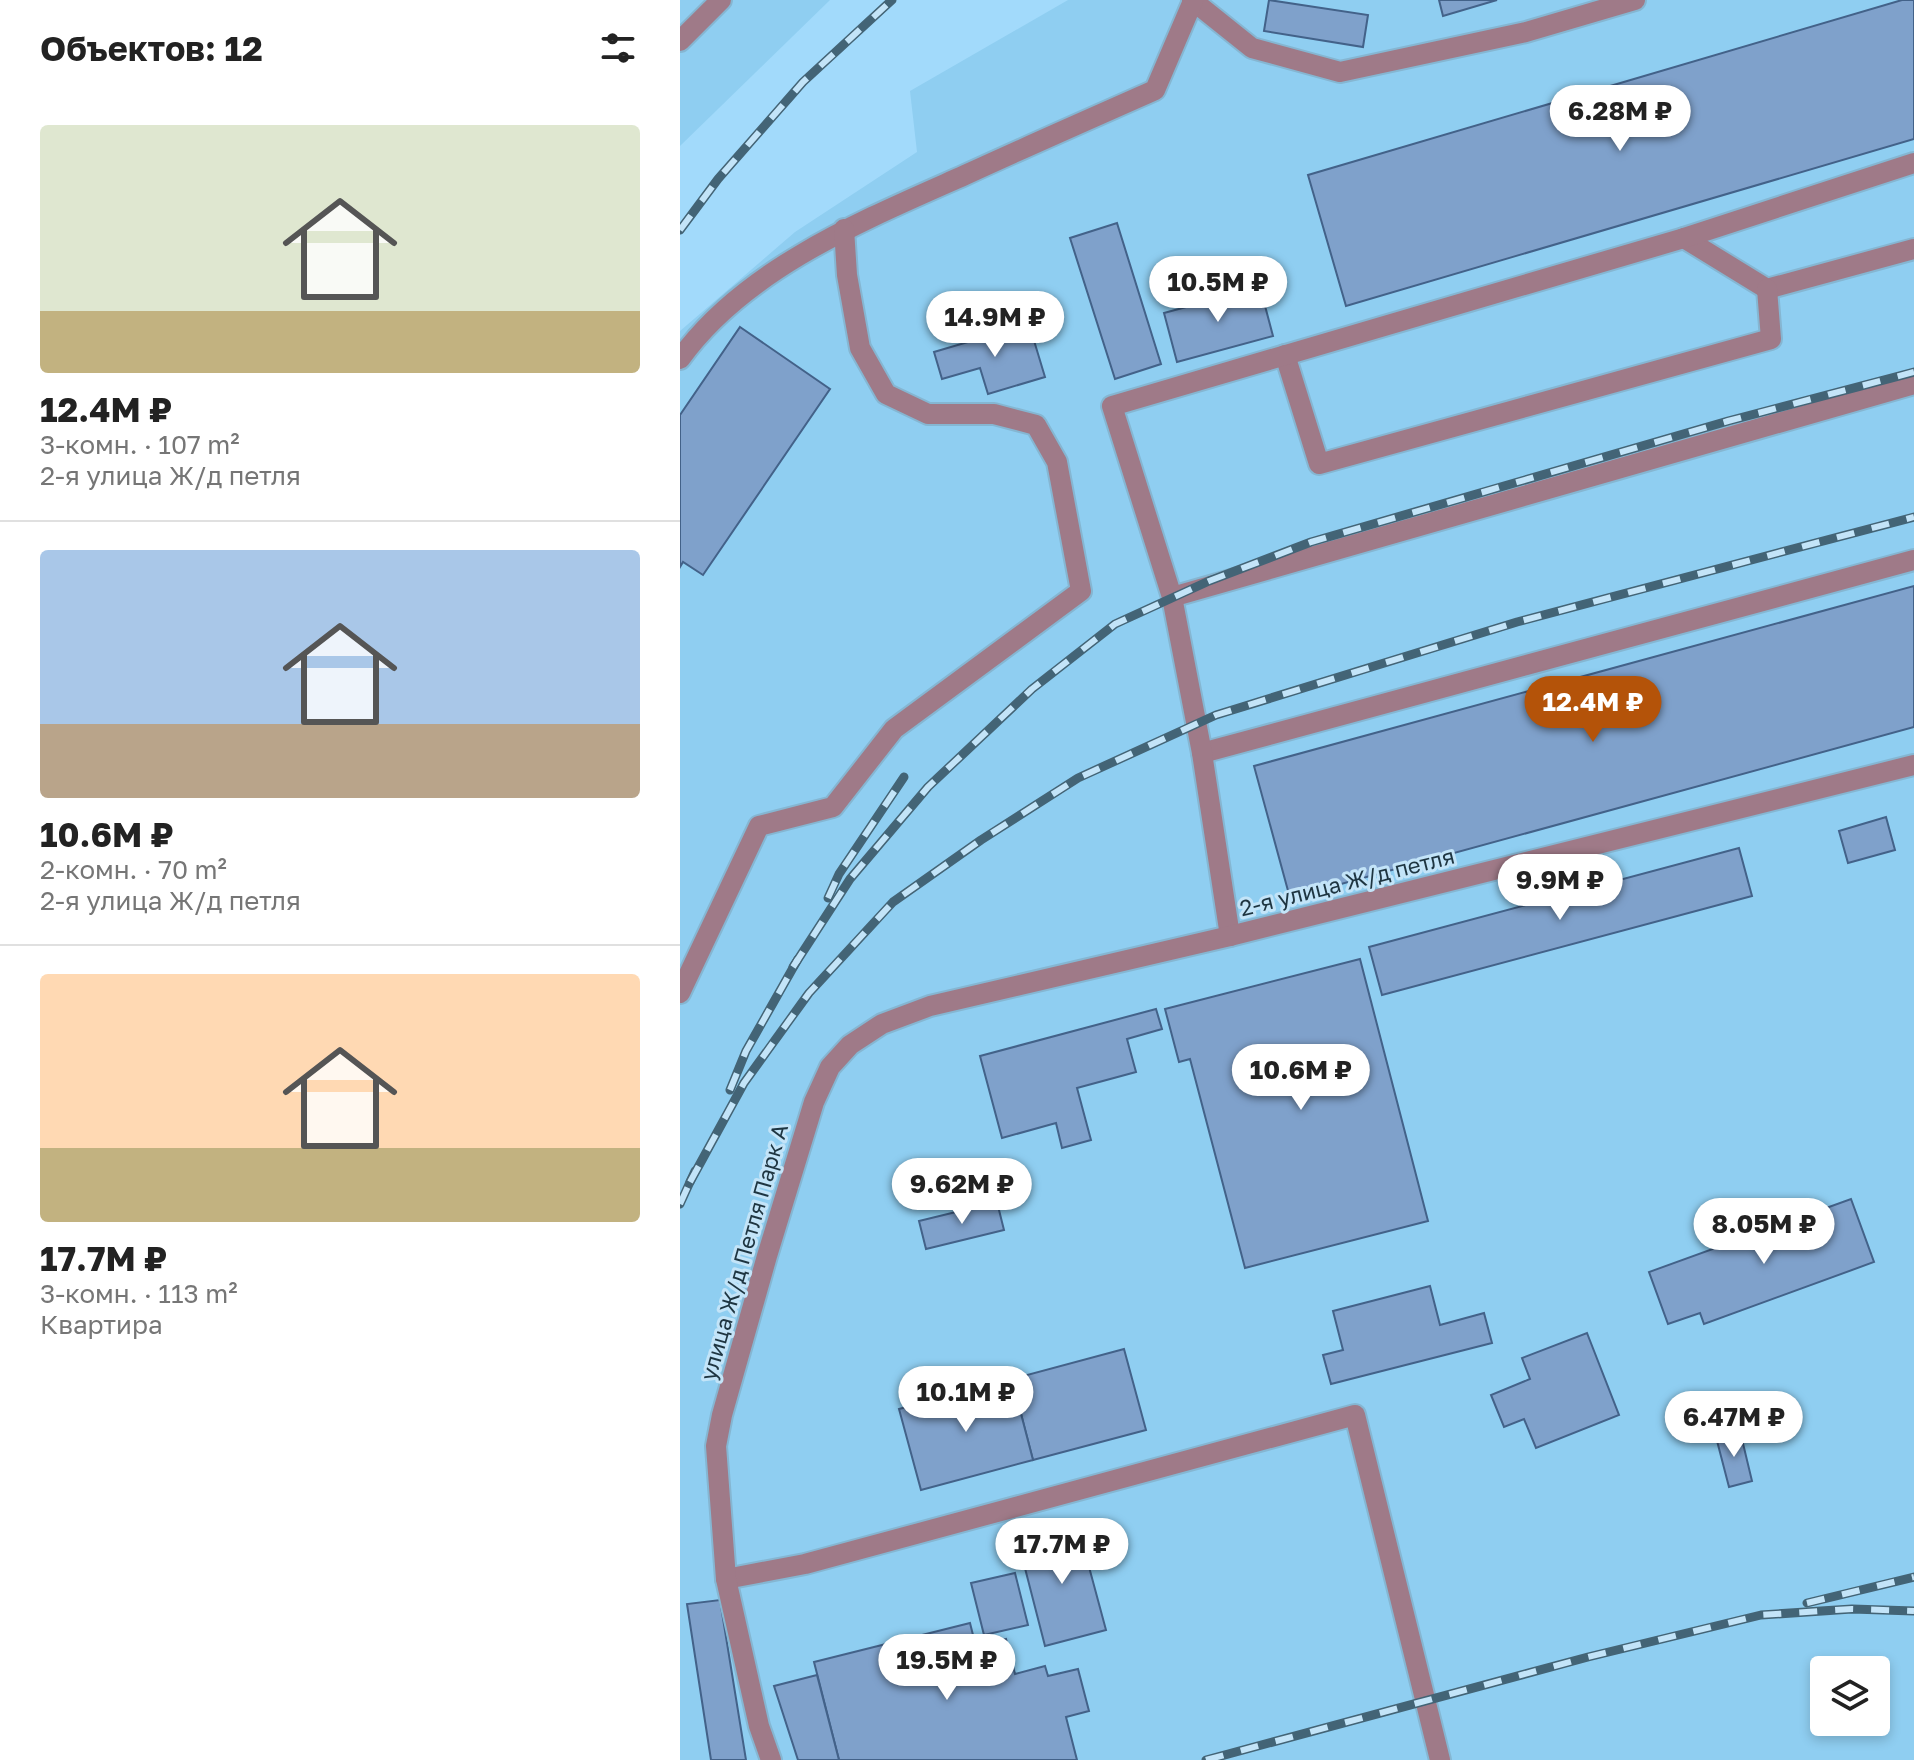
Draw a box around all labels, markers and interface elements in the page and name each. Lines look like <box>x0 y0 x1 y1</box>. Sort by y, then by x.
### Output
icon: filters <box>596 26 640 70</box>
text: Объектов: 12 <box>40 28 263 68</box>
pin: 6.28M ₽ <box>1546 85 1694 153</box>
text: 6.28M ₽ <box>1568 95 1672 126</box>
icon: home <box>268 177 412 321</box>
pin: 10.5M ₽ <box>1144 256 1292 324</box>
text: 10.5M ₽ <box>1167 266 1269 297</box>
pin: 14.9M ₽ <box>921 291 1069 359</box>
text: 14.9M ₽ <box>944 301 1046 332</box>
text: 12.4M ₽ <box>40 389 172 429</box>
text: 3-комн. · 107 m² <box>40 429 240 460</box>
text: 2-я улица Ж/д петля <box>40 460 301 491</box>
icon: home <box>268 602 412 746</box>
pin: 12.4M ₽ <box>1519 676 1667 744</box>
text: 12.4M ₽ <box>1542 686 1644 717</box>
text: 10.6M ₽ <box>40 814 174 854</box>
street label: 2-я улица Ж/д петля <box>1237 842 1457 921</box>
text: 2-комн. · 70 m² <box>40 854 227 885</box>
pin: 9.9M ₽ <box>1495 854 1625 922</box>
text: 9.9M ₽ <box>1516 864 1604 895</box>
text: 2-я улица Ж/д петля <box>40 885 301 916</box>
icon: home <box>268 1026 412 1170</box>
pin: 10.6M ₽ <box>1227 1044 1375 1112</box>
text: 10.6M ₽ <box>1250 1054 1352 1085</box>
street label: улица Ж/д Петля Парк А <box>694 1120 793 1383</box>
pin: 9.62M ₽ <box>888 1158 1036 1226</box>
text: 9.62M ₽ <box>910 1168 1014 1199</box>
pin: 8.05M ₽ <box>1690 1198 1838 1266</box>
text: 8.05M ₽ <box>1712 1208 1816 1239</box>
text: 17.7M ₽ <box>40 1238 167 1278</box>
text: 3-комн. · 113 m² <box>40 1278 238 1309</box>
text: Квартира <box>40 1309 163 1340</box>
pin: 10.1M ₽ <box>892 1366 1040 1434</box>
text: 10.1M ₽ <box>916 1376 1016 1407</box>
pin: 6.47M ₽ <box>1660 1391 1808 1459</box>
text: 6.47M ₽ <box>1683 1401 1785 1432</box>
pin: 17.7M ₽ <box>988 1518 1136 1586</box>
text: 17.7M ₽ <box>1013 1528 1111 1559</box>
pin: 19.5M ₽ <box>873 1634 1021 1702</box>
text: 19.5M ₽ <box>896 1644 998 1675</box>
map controls <box>1810 1656 1890 1736</box>
button: layers <box>1810 1656 1890 1736</box>

